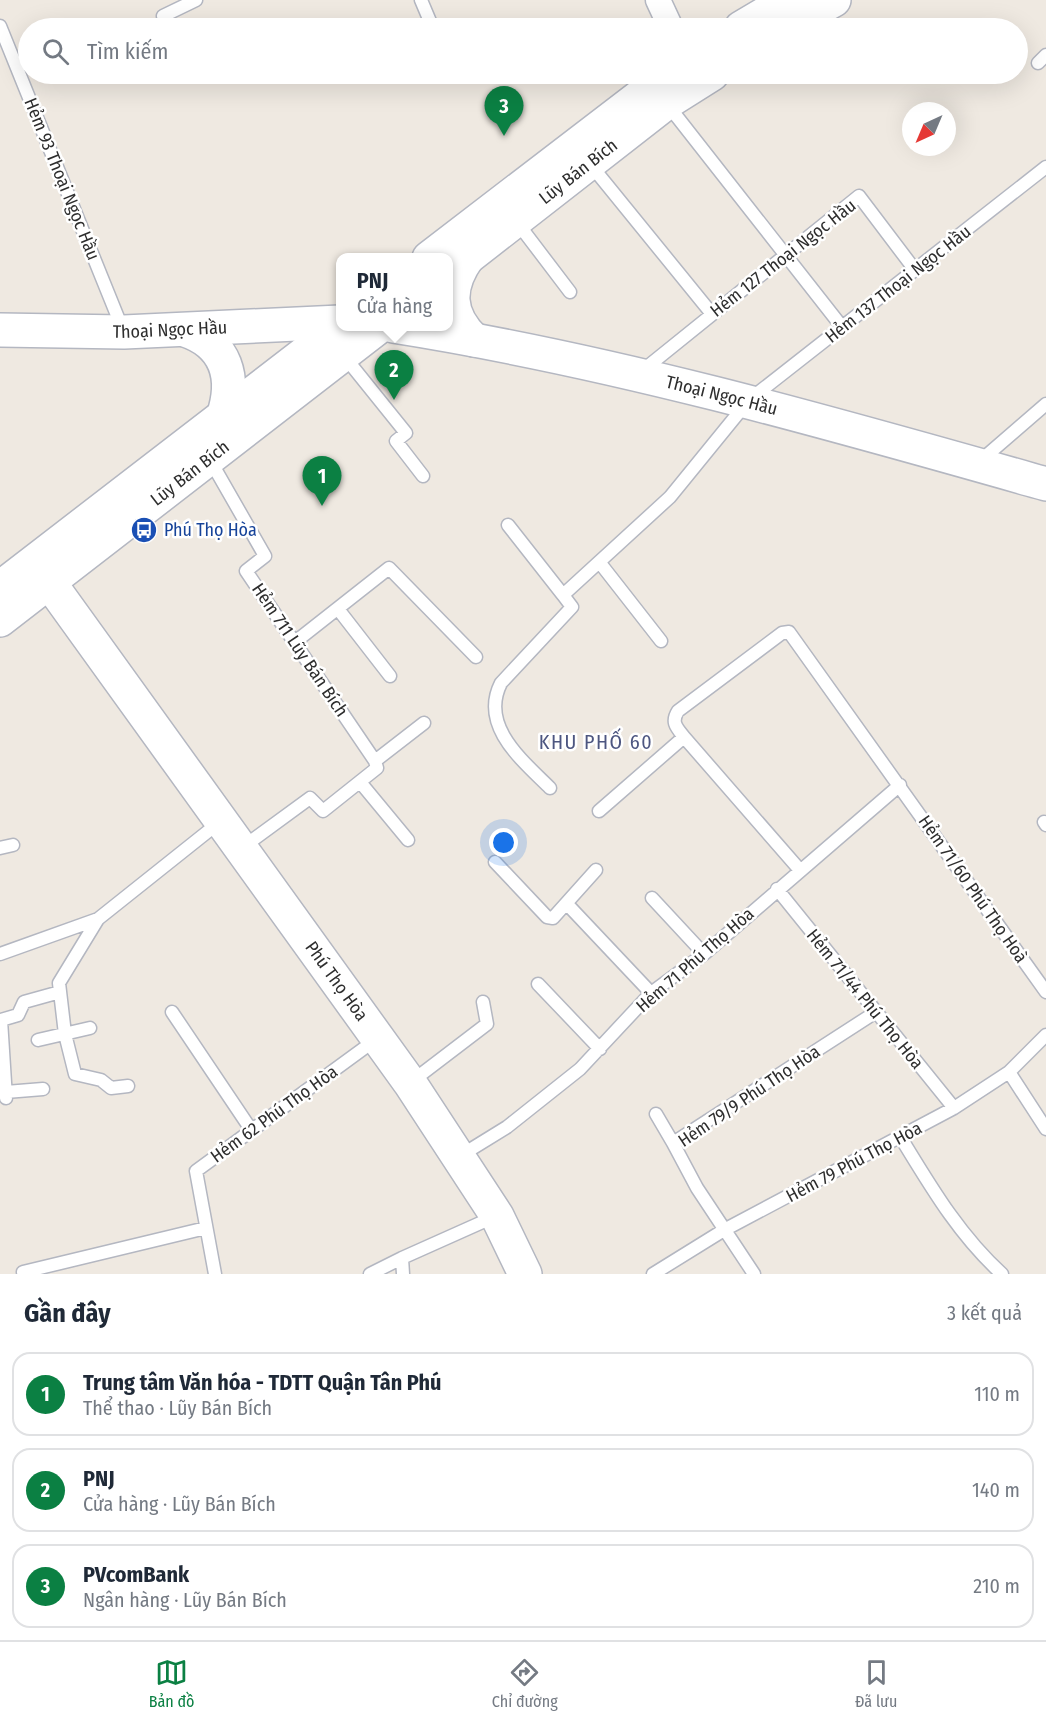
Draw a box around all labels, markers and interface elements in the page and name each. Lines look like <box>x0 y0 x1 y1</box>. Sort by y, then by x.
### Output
search box <box>18 18 1028 84</box>
icon: search <box>39 35 72 68</box>
text: Tìm kiếm <box>87 38 168 65</box>
pin: 3 <box>484 86 524 136</box>
street label: Hẻm 93 Thoại Ngọc Hầu <box>19 95 105 263</box>
north arrow <box>902 102 956 156</box>
street label: Lũy Bán Bích <box>535 134 622 209</box>
street label: Hẻm 127 Thoại Ngọc Hầu <box>706 194 860 322</box>
street label: Hẻm 137 Thoại Ngọc Hầu <box>821 220 975 348</box>
popup <box>336 253 453 331</box>
text: PNJ <box>357 267 388 294</box>
text: Cửa hàng <box>357 294 432 318</box>
street label: Thoại Ngọc Hầu <box>113 316 228 343</box>
pin: 2 <box>374 350 414 400</box>
street label: Thoại Ngọc Hầu <box>664 371 780 420</box>
street label: Lũy Bán Bích <box>146 436 234 510</box>
pin: 1 <box>302 456 342 506</box>
bus stop icon: Phú Thọ Hòa <box>129 515 159 545</box>
place label: Phú Thọ Hòa <box>164 519 257 541</box>
street label: Hẻm 711 Lũy Bán Bích <box>247 579 353 721</box>
district label: KHU PHỐ 60 <box>539 728 653 754</box>
street label: Hẻm 71/60 Phú Thọ Hoà <box>914 811 1032 967</box>
your location <box>489 828 518 857</box>
street label: Hẻm 71 Phú Thọ Hòa <box>632 903 759 1017</box>
street label: Hẻm 71/44 Phú Thọ Hòa <box>802 925 928 1074</box>
street label: Phú Thọ Hòa <box>301 937 373 1025</box>
street label: Hẻm 79/9 Phú Thọ Hòa <box>674 1040 824 1152</box>
street label: Hẻm 62 Phú Thọ Hòa <box>206 1060 342 1167</box>
street label: Hẻm 79 Phú Thọ Hòa <box>782 1117 926 1207</box>
text: Gần đây <box>24 1298 111 1329</box>
text: 3 kết quả <box>947 1301 1022 1325</box>
text: Trung tâm Văn hóa - TDTT Quận Tân Phú <box>83 1369 441 1396</box>
text: 1 <box>41 1382 50 1406</box>
text: 110 m <box>974 1382 1020 1406</box>
text: Thể thao · Lũy Bán Bích <box>83 1396 272 1420</box>
text: PNJ <box>83 1465 115 1492</box>
text: 2 <box>41 1478 50 1502</box>
text: 140 m <box>972 1478 1020 1502</box>
text: Cửa hàng · Lũy Bán Bích <box>83 1492 276 1516</box>
text: PVcomBank <box>83 1561 189 1588</box>
text: 3 <box>41 1574 50 1598</box>
text: 210 m <box>973 1574 1020 1598</box>
text: Ngân hàng · Lũy Bán Bích <box>83 1588 287 1612</box>
tab: Bản đồ <box>149 1656 194 1711</box>
tab: Chỉ đường <box>492 1656 558 1711</box>
tab: Đã lưu <box>855 1656 897 1711</box>

